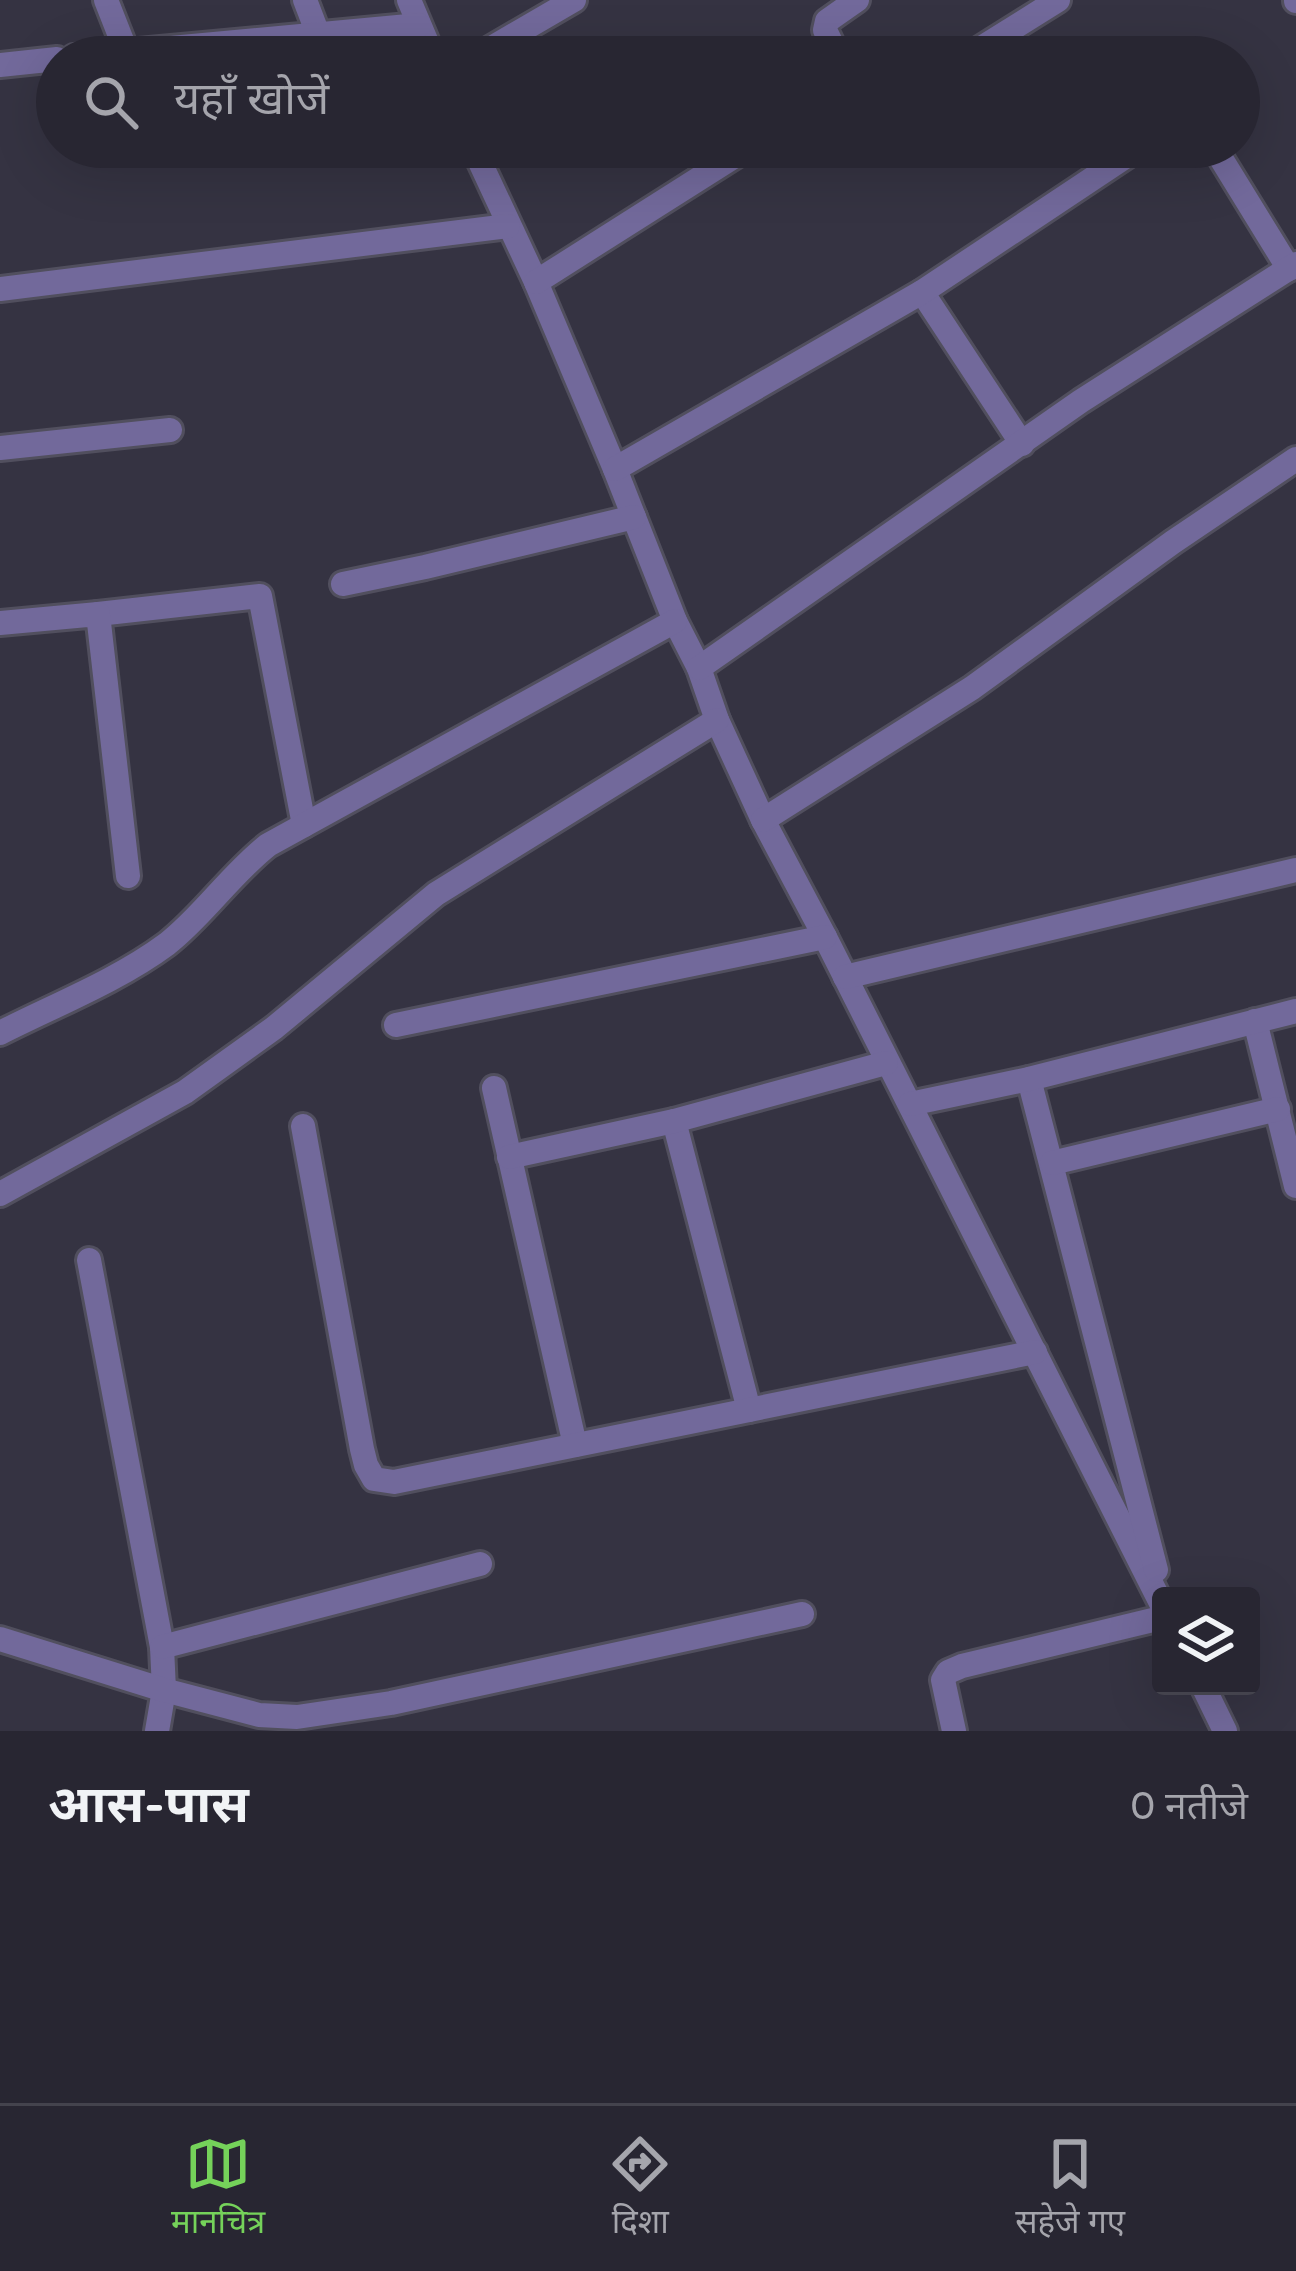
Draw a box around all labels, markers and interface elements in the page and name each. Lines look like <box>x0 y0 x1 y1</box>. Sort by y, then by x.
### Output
search box <box>36 36 1260 168</box>
icon: search <box>78 69 144 135</box>
text: यहाँ खोजें <box>174 73 329 127</box>
map controls <box>1152 1587 1260 1695</box>
button: layers <box>1152 1587 1260 1695</box>
text: आस-पास <box>48 1775 249 1837</box>
text: 0 नतीजे <box>1130 1783 1248 1830</box>
tab: मानचित्र <box>171 2131 265 2246</box>
tab: दिशा <box>607 2131 673 2246</box>
tab: सहेजे गए <box>1015 2131 1125 2246</box>

